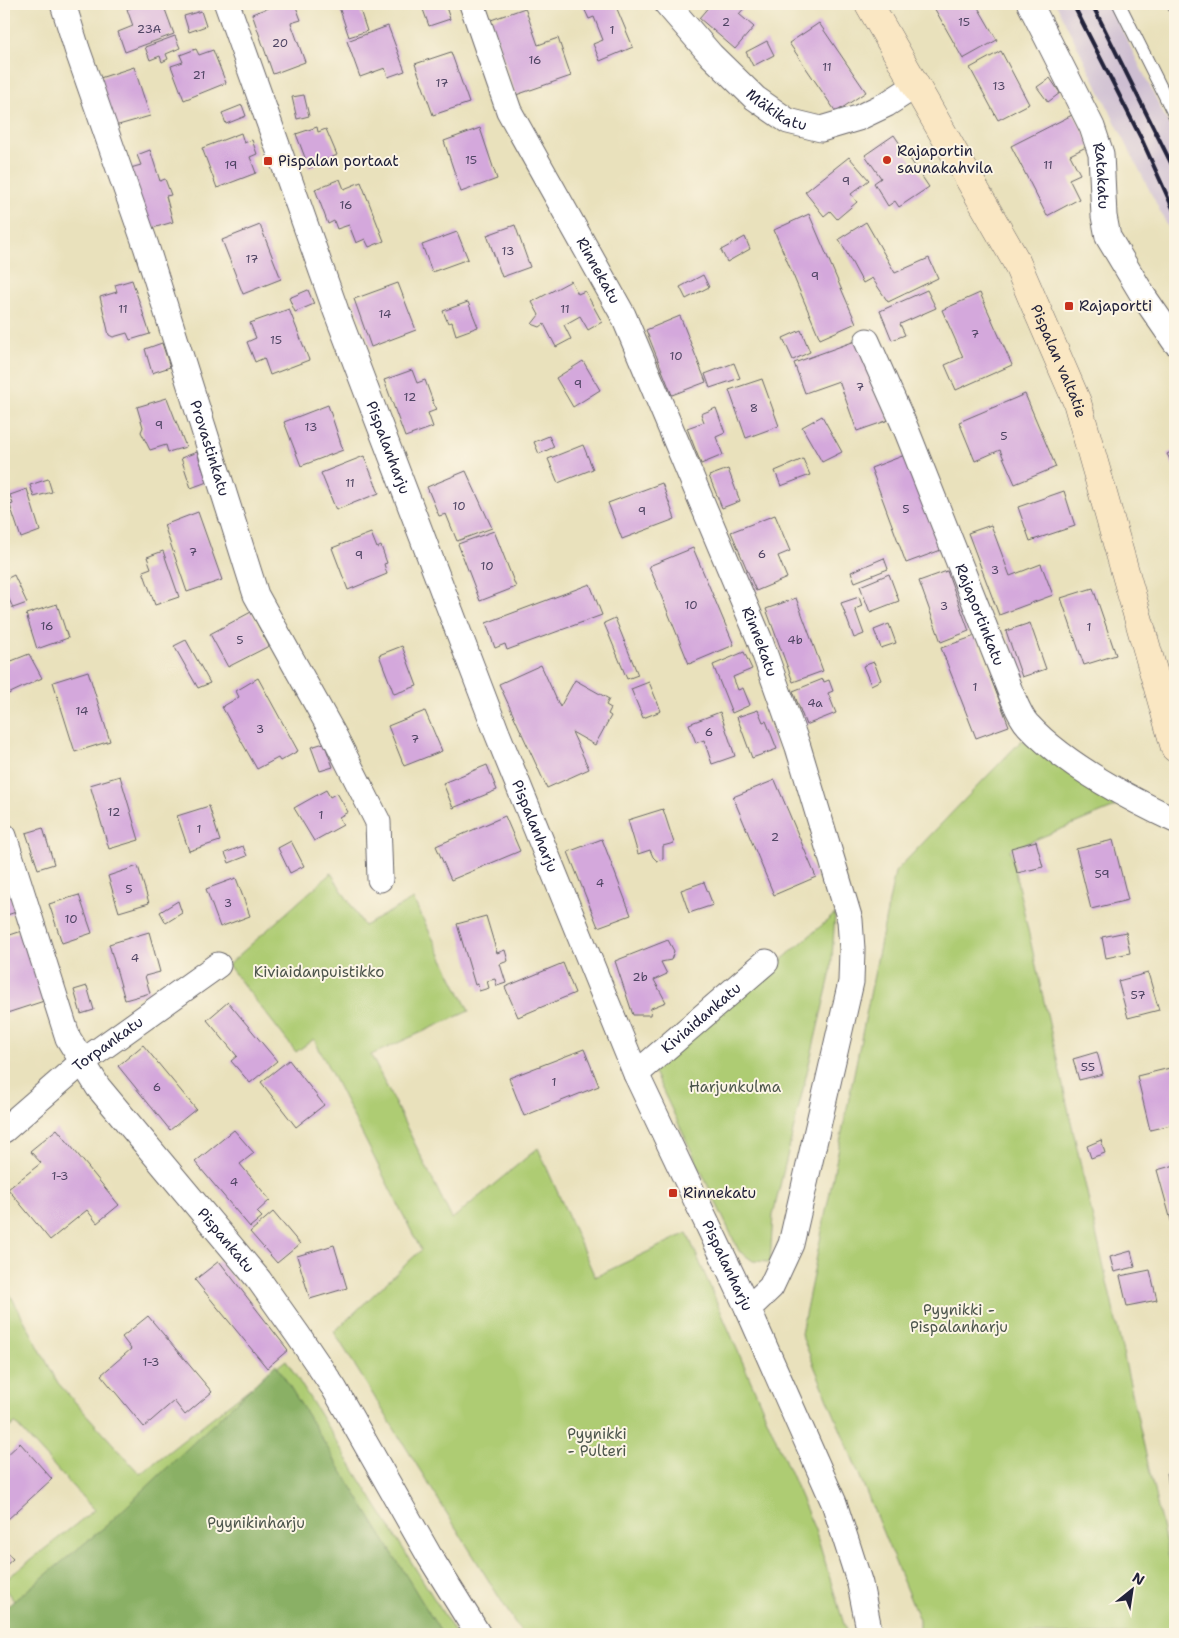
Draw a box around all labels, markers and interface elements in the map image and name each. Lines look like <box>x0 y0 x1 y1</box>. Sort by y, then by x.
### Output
house number: 2 <box>722 14 730 30</box>
house number: 15 <box>958 14 970 30</box>
house number: 23A <box>137 21 162 37</box>
house number: 1 <box>609 22 615 38</box>
house number: 20 <box>272 35 288 51</box>
house number: 16 <box>528 52 542 68</box>
house number: 11 <box>822 59 832 75</box>
house number: 21 <box>193 67 205 83</box>
house number: 17 <box>436 75 448 91</box>
house number: 13 <box>993 78 1005 94</box>
street label: Mäkikatu <box>742 85 809 135</box>
street label: Ratakatu <box>1088 140 1114 210</box>
place label: Rajaportin saunakahvila <box>897 141 993 178</box>
place label: Pispalan portaat <box>278 151 399 171</box>
house number: 15 <box>465 152 477 168</box>
marker: Rajaportin saunakahvila <box>881 154 893 166</box>
marker: Pispalan portaat <box>262 155 274 167</box>
house number: 19 <box>225 157 237 173</box>
house number: 11 <box>1043 157 1053 173</box>
house number: 9 <box>842 173 850 189</box>
house number: 16 <box>339 197 353 213</box>
street label: Rinnekatu <box>572 234 625 307</box>
house number: 13 <box>502 243 514 259</box>
house number: 17 <box>246 251 258 267</box>
house number: 9 <box>811 268 819 284</box>
place label: Rajaportti <box>1079 296 1152 316</box>
marker: Rajaportti <box>1063 300 1075 312</box>
house number: 11 <box>118 301 128 317</box>
house number: 11 <box>560 301 570 317</box>
street label: Pispalan valtatie <box>1026 301 1091 420</box>
house number: 14 <box>379 306 391 322</box>
house number: 7 <box>971 326 979 342</box>
house number: 15 <box>270 332 282 348</box>
house number: 10 <box>669 348 683 364</box>
house number: 9 <box>574 376 582 392</box>
house number: 7 <box>856 379 864 395</box>
house number: 12 <box>404 389 416 405</box>
street label: Provastinkatu <box>185 398 234 499</box>
street label: Pispalanharju <box>361 398 415 497</box>
house number: 8 <box>750 400 758 416</box>
house number: 9 <box>155 417 163 433</box>
house number: 13 <box>305 419 317 435</box>
house number: 5 <box>1000 428 1008 444</box>
house number: 11 <box>345 475 355 491</box>
house number: 10 <box>452 498 466 514</box>
house number: 5 <box>902 501 910 517</box>
house number: 9 <box>638 503 646 519</box>
house number: 7 <box>189 544 197 560</box>
house number: 6 <box>758 546 766 562</box>
house number: 9 <box>355 547 363 563</box>
house number: 10 <box>480 558 494 574</box>
street label: Rajaportinkatu <box>950 561 1009 669</box>
house number: 3 <box>991 562 999 578</box>
house number: 10 <box>684 597 698 613</box>
house number: 3 <box>940 598 948 614</box>
street label: Rinnekatu <box>737 604 782 679</box>
house number: 16 <box>40 618 54 634</box>
house number: 1 <box>1086 619 1092 635</box>
house number: 5 <box>236 632 244 648</box>
house number: 4b <box>787 632 803 648</box>
house number: 1 <box>972 679 978 695</box>
house number: 4a <box>807 695 823 711</box>
house number: 14 <box>76 703 88 719</box>
house number: 3 <box>256 721 264 737</box>
house number: 6 <box>705 724 713 740</box>
house number: 7 <box>411 731 419 747</box>
street label: Pispalanharju <box>507 777 563 875</box>
house number: 12 <box>108 804 120 820</box>
house number: 1 <box>318 807 324 823</box>
house number: 1 <box>196 821 202 837</box>
house number: 2 <box>771 829 779 845</box>
house number: 59 <box>1094 866 1110 882</box>
house number: 4 <box>596 875 604 891</box>
house number: 5 <box>125 881 133 897</box>
house number: 3 <box>224 895 232 911</box>
house number: 10 <box>64 911 78 927</box>
house number: 4 <box>131 950 139 966</box>
park label: Kiviaidanpuistikko <box>254 962 384 982</box>
house number: 2b <box>632 969 648 985</box>
street label: Kiviaidankatu <box>657 978 745 1058</box>
house number: 57 <box>1130 987 1146 1003</box>
street label: Torpankatu <box>68 1012 147 1076</box>
house number: 55 <box>1081 1059 1095 1075</box>
house number: 1 <box>551 1074 557 1090</box>
park label: Harjunkulma <box>689 1077 782 1097</box>
house number: 6 <box>153 1079 161 1095</box>
house number: 1-3 <box>52 1168 68 1184</box>
house number: 4 <box>230 1174 238 1190</box>
place label: Rinnekatu <box>683 1183 756 1203</box>
marker: Rinnekatu <box>667 1187 679 1199</box>
street label: Pispankatu <box>193 1204 259 1277</box>
street label: Pispalanharju <box>697 1217 757 1314</box>
park label: Pyynikki - Pispalanharju <box>910 1300 1008 1337</box>
house number: 1-3 <box>143 1354 159 1370</box>
park label: Pyynikki - Pulteri <box>567 1424 627 1461</box>
park label: Pyynikinharju <box>207 1513 305 1533</box>
north arrow <box>1106 1566 1156 1616</box>
text: N <box>1129 1568 1148 1589</box>

